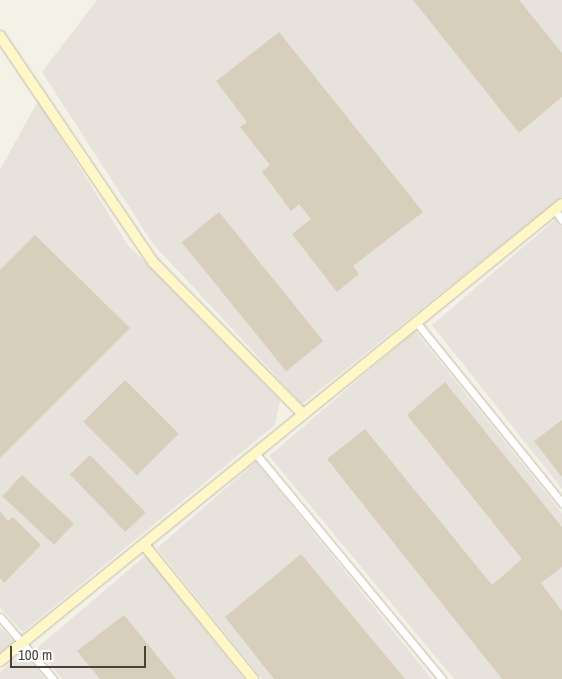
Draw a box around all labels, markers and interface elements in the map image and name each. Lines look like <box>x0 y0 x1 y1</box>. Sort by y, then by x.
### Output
scale bar <box>12 636 149 668</box>
text: 100 m <box>18 644 52 665</box>

